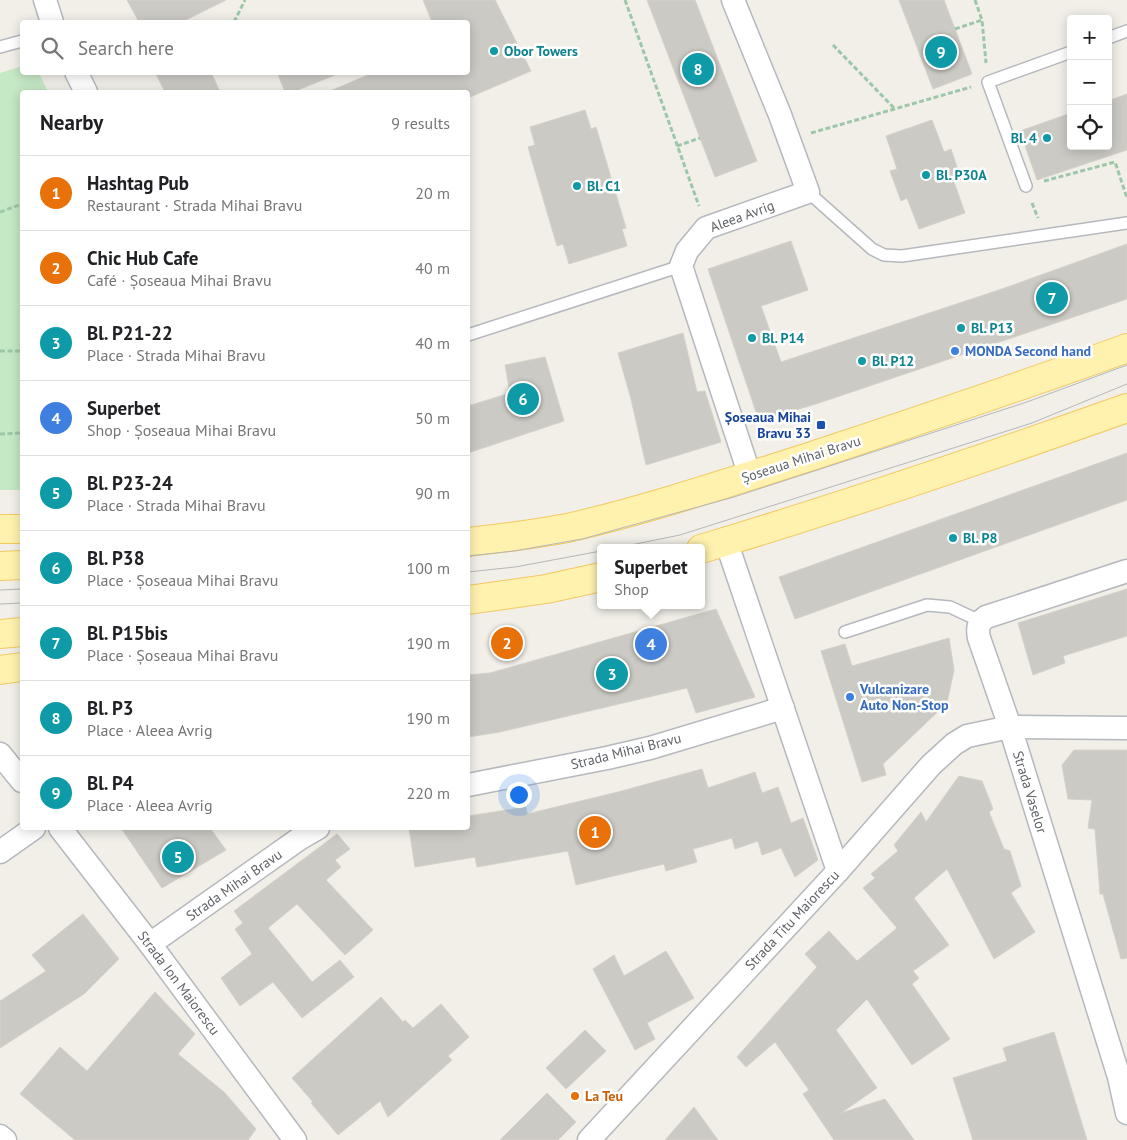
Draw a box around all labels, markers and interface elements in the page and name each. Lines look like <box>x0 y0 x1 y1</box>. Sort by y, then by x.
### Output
map controls <box>1067 15 1112 150</box>
button: + <box>1067 15 1112 60</box>
search box <box>20 20 470 75</box>
pin: 9 <box>925 33 957 71</box>
icon: search <box>38 34 66 62</box>
text: Search here <box>78 36 174 60</box>
place label: Obor Towers <box>504 42 578 60</box>
marker: Obor Towers <box>488 45 500 57</box>
pin: 8 <box>682 50 714 88</box>
button: − <box>1067 60 1112 105</box>
button: locate <box>1067 105 1112 150</box>
text: Nearby <box>40 109 103 136</box>
text: 9 results <box>391 113 450 133</box>
place label: Bl. 4 <box>1011 129 1037 147</box>
marker: Bl. 4 <box>1041 132 1053 144</box>
place label: Bl. P30A <box>936 166 987 184</box>
marker: Bl. P30A <box>920 169 932 181</box>
text: Hashtag Pub <box>87 171 189 195</box>
place label: Bl. C1 <box>587 177 621 195</box>
marker: Bl. C1 <box>571 180 583 192</box>
text: 1 <box>51 183 61 203</box>
text: 20 m <box>415 183 450 203</box>
text: Restaurant · Strada Mihai Bravu <box>87 195 302 215</box>
street label: Aleea Avrig <box>707 196 777 236</box>
text: Chic Hub Cafe <box>87 246 199 270</box>
text: 2 <box>51 258 61 278</box>
text: 40 m <box>415 258 450 278</box>
text: Café · Șoseaua Mihai Bravu <box>87 270 272 290</box>
pin: 7 <box>1036 279 1068 317</box>
place label: Bl. P13 <box>971 319 1013 337</box>
text: Bl. P21-22 <box>87 321 173 345</box>
marker: Bl. P13 <box>955 322 967 334</box>
place label: Bl. P14 <box>762 329 804 347</box>
marker: Bl. P14 <box>746 332 758 344</box>
text: 3 <box>51 333 61 353</box>
text: 40 m <box>415 333 450 353</box>
place label: MONDA Second hand <box>965 342 1091 360</box>
text: Place · Strada Mihai Bravu <box>87 345 266 365</box>
marker: MONDA Second hand <box>949 345 961 357</box>
place label: Bl. P12 <box>872 352 914 370</box>
marker: Bl. P12 <box>856 355 868 367</box>
pin: 6 <box>507 380 539 418</box>
text: Superbet <box>87 396 160 420</box>
text: 4 <box>51 408 61 428</box>
text: 50 m <box>415 408 450 428</box>
place label: Șoseaua Mihai Bravu 33 <box>725 408 811 442</box>
marker: Șoseaua Mihai Bravu 33 <box>815 419 827 431</box>
text: Shop · Șoseaua Mihai Bravu <box>87 420 276 440</box>
street label: Șoseaua Mihai Bravu <box>739 431 863 487</box>
text: Bl. P23-24 <box>87 471 173 495</box>
text: 5 <box>51 483 61 503</box>
text: 90 m <box>415 483 450 503</box>
text: Place · Strada Mihai Bravu <box>87 495 266 515</box>
place label: Bl. P8 <box>963 529 997 547</box>
marker: Bl. P8 <box>947 532 959 544</box>
popup <box>597 544 705 609</box>
text: Bl. P38 <box>87 546 144 570</box>
text: Superbet <box>614 555 688 579</box>
text: 6 <box>51 558 61 578</box>
text: 100 m <box>407 558 450 578</box>
text: Place · Șoseaua Mihai Bravu <box>87 570 278 590</box>
text: Shop <box>614 579 649 599</box>
text: Bl. P15bis <box>87 621 168 645</box>
pin: 2 <box>491 624 523 662</box>
pin: 4 <box>635 625 667 663</box>
text: 7 <box>51 633 61 653</box>
text: 190 m <box>407 633 450 653</box>
text: Place · Șoseaua Mihai Bravu <box>87 645 278 665</box>
pin: 3 <box>596 655 628 693</box>
place label: Vulcanizare Auto Non-Stop <box>859 680 949 714</box>
marker: Vulcanizare Auto Non-Stop <box>844 691 856 703</box>
text: Bl. P3 <box>87 696 134 720</box>
text: 8 <box>51 708 61 728</box>
text: 190 m <box>407 708 450 728</box>
text: Place · Aleea Avrig <box>87 720 212 740</box>
street label: Strada Mihai Bravu <box>569 729 683 773</box>
street label: Strada Vaselor <box>1009 749 1051 836</box>
text: Bl. P4 <box>87 771 134 795</box>
your location <box>506 782 532 808</box>
text: 9 <box>51 783 61 803</box>
text: 220 m <box>407 783 450 803</box>
text: Place · Aleea Avrig <box>87 795 212 815</box>
pin: 1 <box>579 813 611 851</box>
pin: 5 <box>162 838 194 876</box>
street label: Strada Mihai Bravu <box>182 845 286 925</box>
street label: Strada Titu Maiorescu <box>741 866 843 974</box>
street label: Strada Ion Maiorescu <box>134 927 224 1039</box>
place label: La Teu <box>585 1087 623 1105</box>
marker: La Teu <box>569 1090 581 1102</box>

